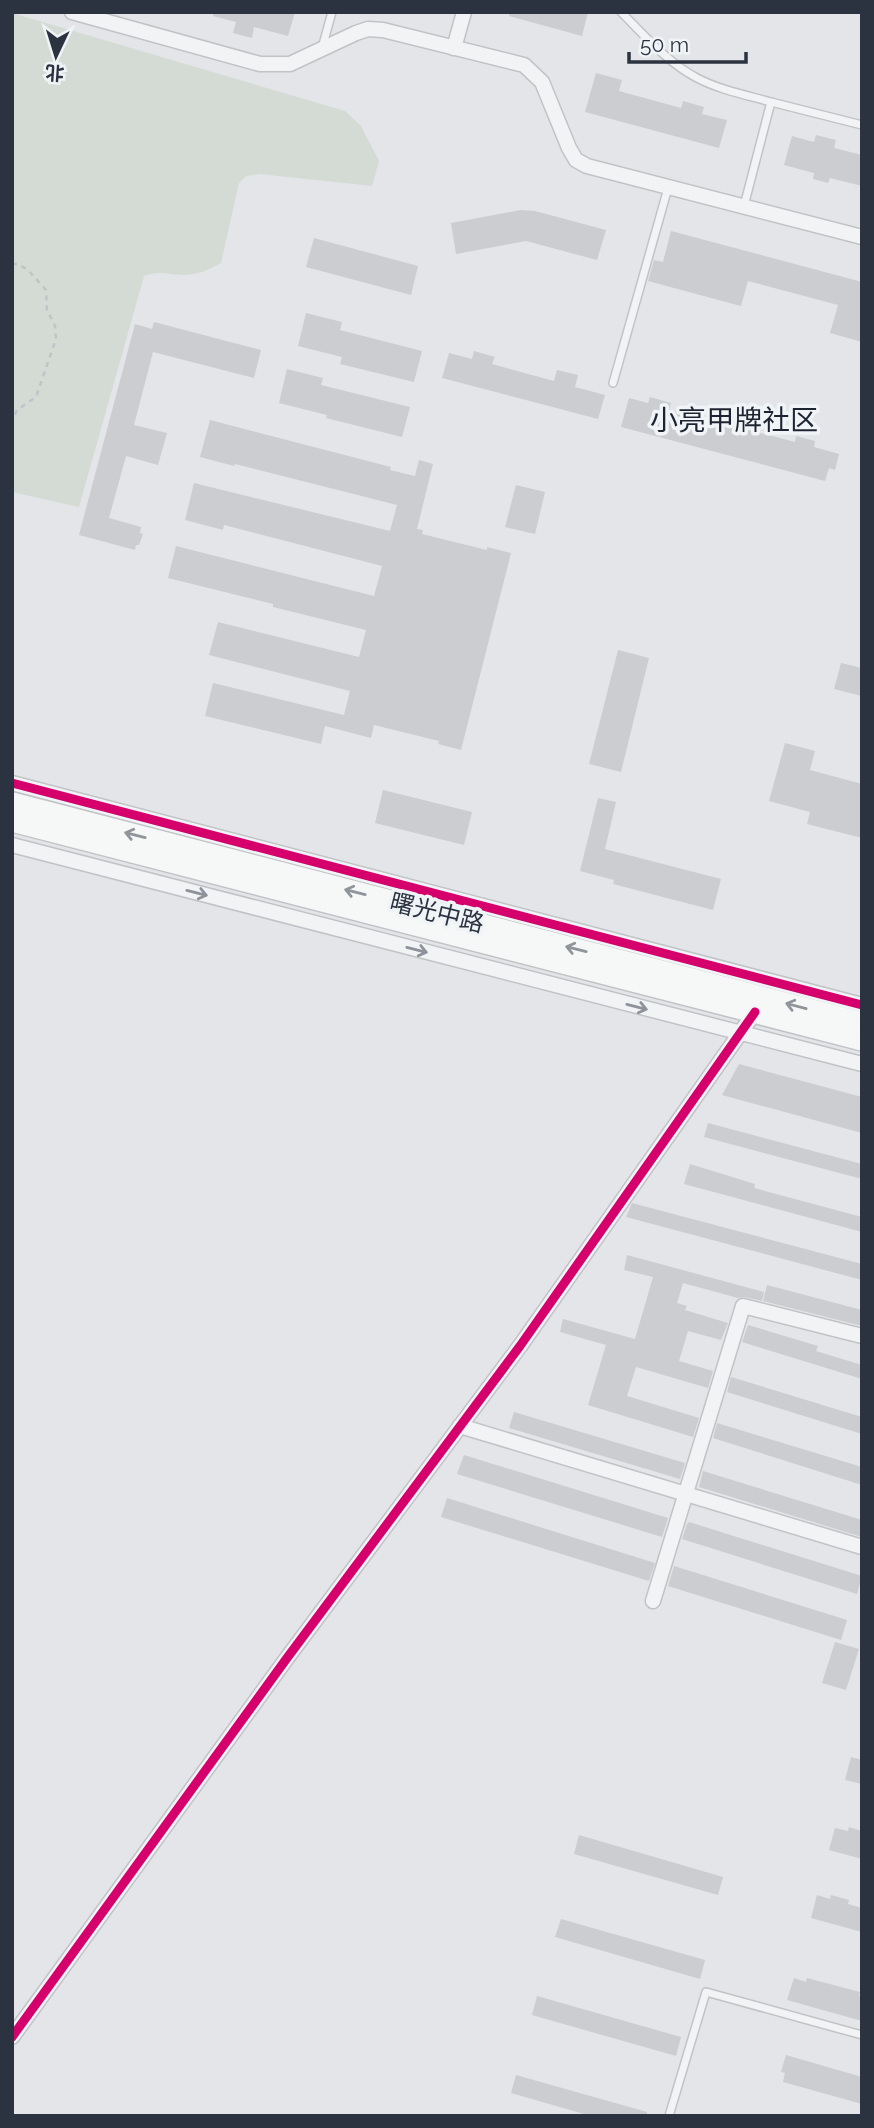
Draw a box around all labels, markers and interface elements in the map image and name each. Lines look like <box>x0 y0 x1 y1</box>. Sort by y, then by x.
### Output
north arrow <box>21 21 91 91</box>
scale bar <box>629 21 746 65</box>
text: 50 m <box>640 32 689 57</box>
text: 北 <box>45 61 65 85</box>
district label: 小亮甲牌社区 <box>650 404 818 437</box>
one-way arrow <box>124 828 147 841</box>
one-way arrow <box>344 885 367 898</box>
one-way arrow <box>185 887 208 900</box>
street label: 曙光中路 <box>387 887 487 938</box>
one-way arrow <box>565 942 587 955</box>
one-way arrow <box>405 944 428 957</box>
one-way arrow <box>785 999 808 1012</box>
one-way arrow <box>625 1001 648 1014</box>

